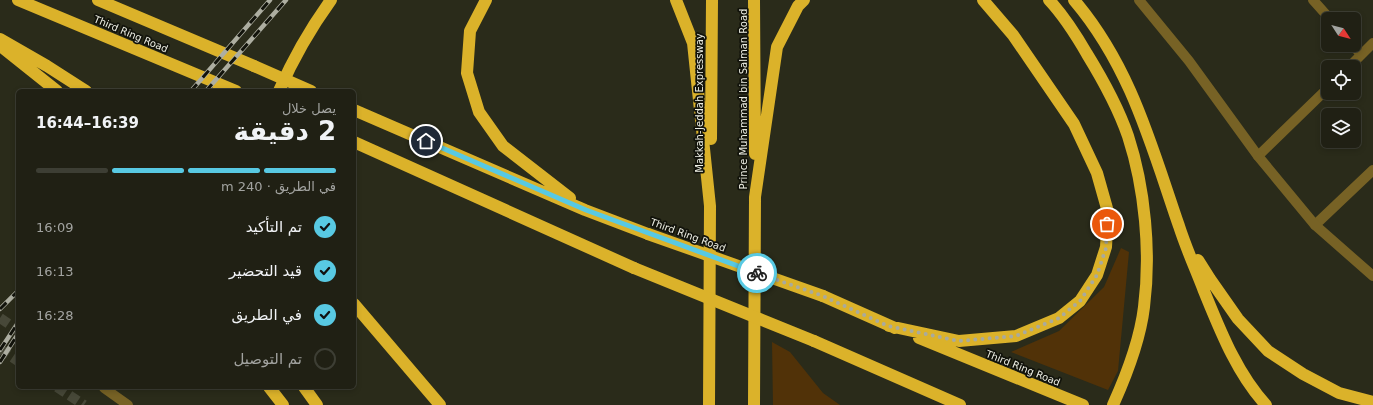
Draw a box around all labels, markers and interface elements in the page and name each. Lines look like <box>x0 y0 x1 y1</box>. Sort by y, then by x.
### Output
street label: Prince Muhammad bin Salman Road <box>738 9 749 189</box>
north arrow <box>1321 12 1361 52</box>
map controls <box>1321 12 1361 148</box>
street label: Third Ring Road <box>91 13 170 55</box>
street label: Makkah-Jeddah Expressway <box>694 33 705 173</box>
button: locate <box>1321 60 1361 100</box>
text: يصل خلال <box>282 101 336 116</box>
button: layers <box>1321 108 1361 148</box>
text: 16:39–16:44 <box>36 114 139 132</box>
text: 2 دقيقة <box>233 116 336 146</box>
pin <box>409 124 443 158</box>
icon: home <box>415 130 437 152</box>
text: في الطريق · 240 m <box>221 179 336 194</box>
pin <box>1090 207 1124 241</box>
icon: bag <box>1096 213 1118 235</box>
icon: check <box>314 216 336 238</box>
street label: Third Ring Road <box>648 216 727 254</box>
text: تم التأكيد <box>246 218 302 236</box>
text: 16:09 <box>36 220 73 235</box>
courier <box>737 253 777 293</box>
icon: check <box>314 260 336 282</box>
text: قيد التحضير <box>229 262 302 280</box>
icon: bike <box>746 262 768 284</box>
text: 16:13 <box>36 264 73 279</box>
icon: check <box>314 304 336 326</box>
text: في الطريق <box>232 306 302 324</box>
text: 16:28 <box>36 308 73 323</box>
street label: Third Ring Road <box>983 348 1062 388</box>
text: تم التوصيل <box>233 350 302 368</box>

